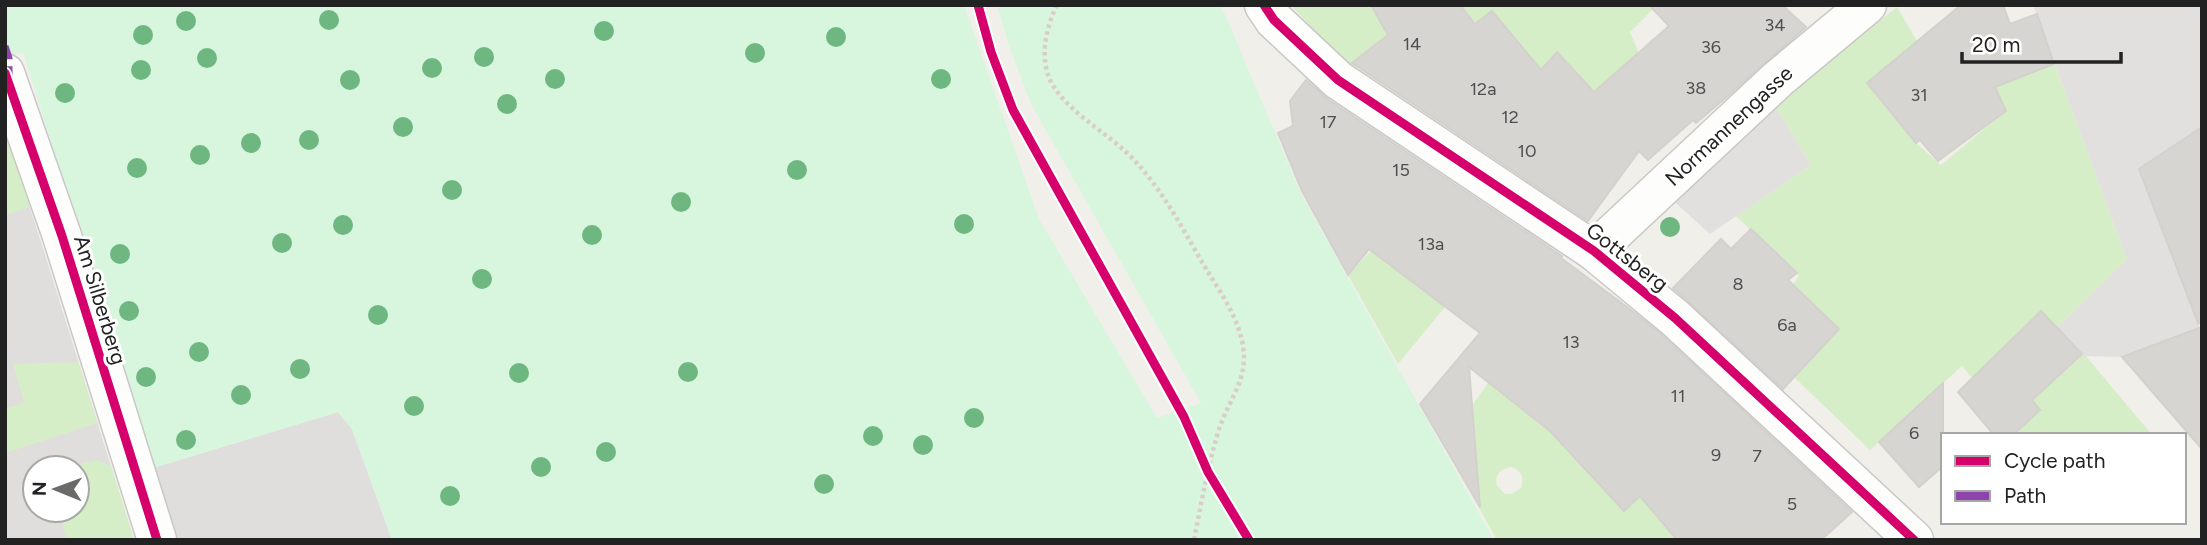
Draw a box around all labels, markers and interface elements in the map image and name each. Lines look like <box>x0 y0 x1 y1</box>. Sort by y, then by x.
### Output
house number: 34 <box>1765 14 1785 36</box>
scale bar <box>1962 21 2121 65</box>
text: 20 m <box>1972 32 2020 57</box>
house number: 14 <box>1403 33 1421 55</box>
house number: 36 <box>1701 36 1721 58</box>
street label: Normannengasse <box>1660 60 1797 191</box>
house number: 38 <box>1686 77 1706 99</box>
house number: 12a <box>1470 78 1496 100</box>
house number: 31 <box>1910 84 1928 106</box>
house number: 12 <box>1501 106 1519 128</box>
house number: 17 <box>1319 111 1337 133</box>
house number: 10 <box>1518 140 1536 162</box>
house number: 15 <box>1392 159 1410 181</box>
street label: Gottsberg <box>1581 217 1673 296</box>
street label: Am Silberberg <box>69 232 132 367</box>
house number: 13a <box>1418 233 1444 255</box>
house number: 8 <box>1732 273 1744 295</box>
house number: 6a <box>1777 314 1797 336</box>
house number: 13 <box>1562 331 1580 353</box>
house number: 11 <box>1671 385 1685 407</box>
house number: 6 <box>1909 422 1919 444</box>
legend <box>1941 433 2186 524</box>
house number: 9 <box>1711 444 1721 466</box>
house number: 7 <box>1752 445 1762 467</box>
text: Cycle path <box>2004 448 2105 473</box>
north arrow <box>21 454 91 524</box>
text: N <box>28 481 51 496</box>
text: Path <box>2004 483 2046 508</box>
house number: 5 <box>1787 493 1797 515</box>

